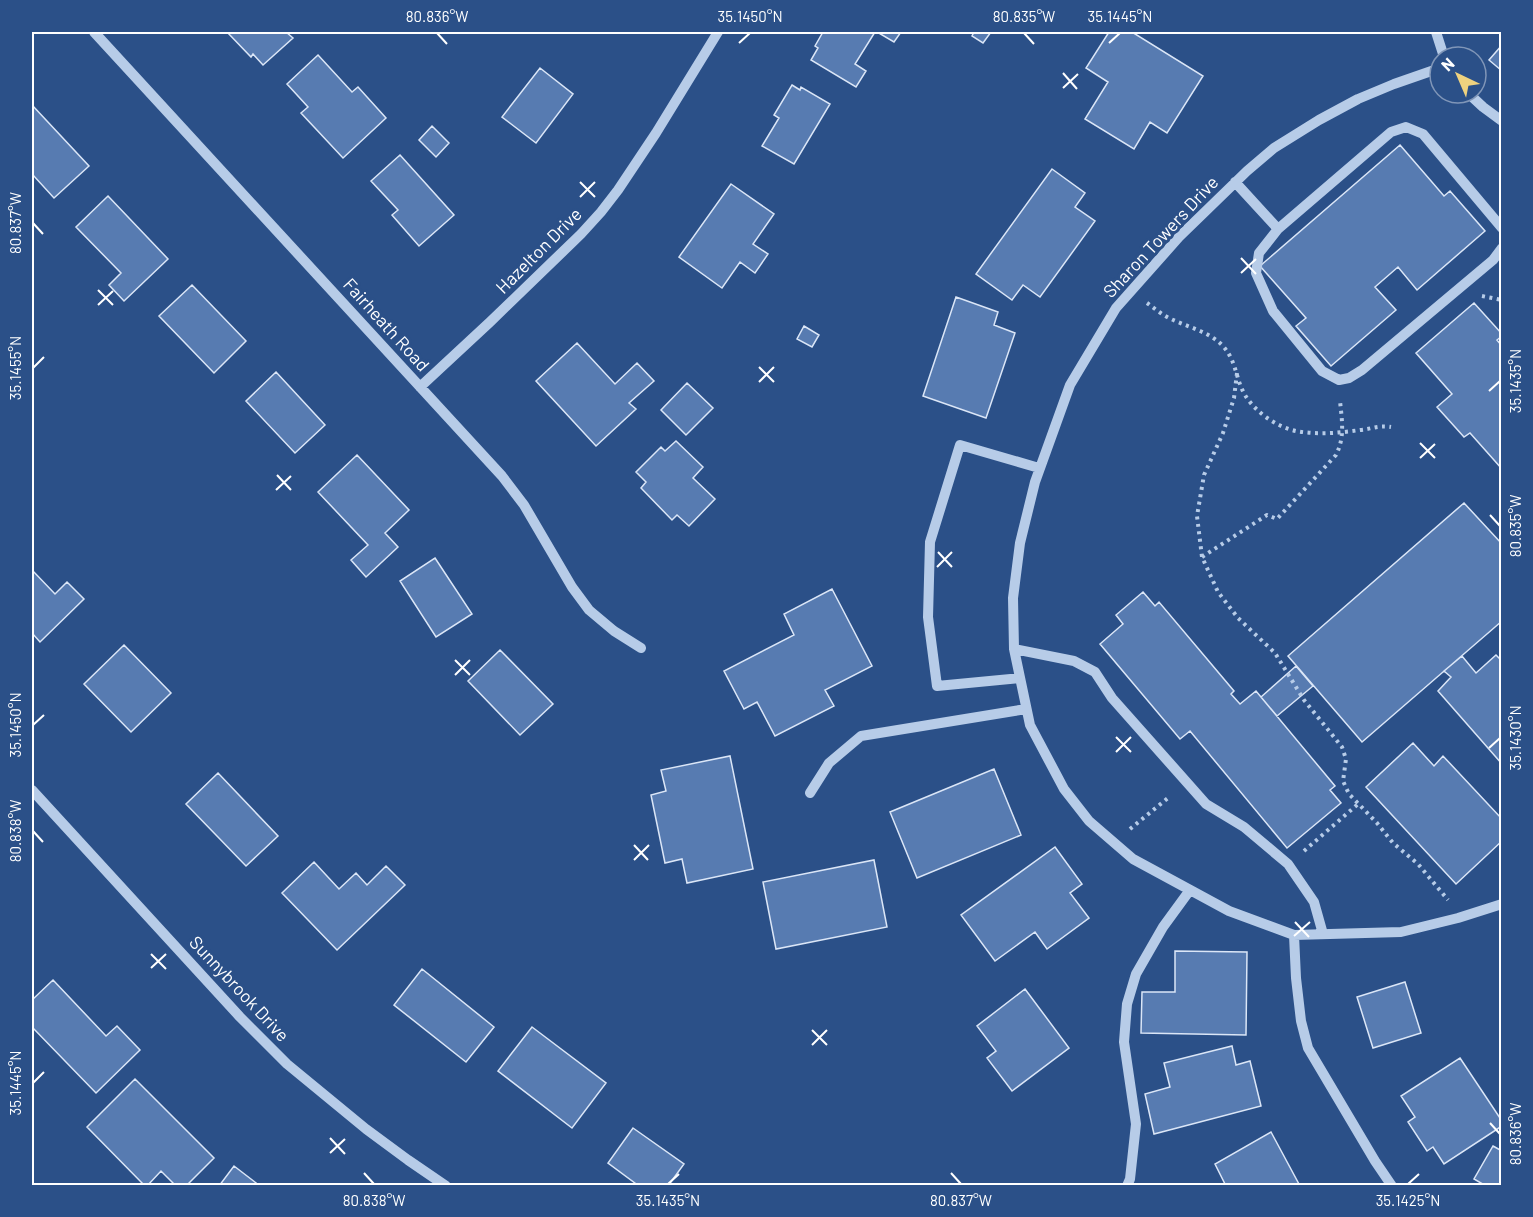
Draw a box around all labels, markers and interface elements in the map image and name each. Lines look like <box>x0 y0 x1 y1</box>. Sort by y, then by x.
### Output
text: 80.836°W <box>406 7 468 25</box>
text: 35.1450°N <box>717 7 783 25</box>
text: 80.835°W <box>993 7 1055 25</box>
text: 35.1445°N <box>1088 7 1152 25</box>
north arrow <box>1428 45 1488 105</box>
text: N <box>1437 53 1458 74</box>
street label: Sharon Towers Drive <box>1098 171 1222 302</box>
text: 80.837°W <box>6 192 24 254</box>
street label: Hazelton Drive <box>491 203 586 298</box>
street label: Fairheath Road <box>339 273 434 375</box>
text: 35.1455°N <box>6 336 24 400</box>
text: 35.1435°N <box>1506 349 1524 413</box>
text: 80.835°W <box>1506 495 1524 557</box>
text: 35.1450°N <box>6 692 24 758</box>
text: 35.1430°N <box>1506 705 1524 771</box>
text: 80.838°W <box>6 800 24 862</box>
street label: Sunnybrook Drive <box>185 931 294 1046</box>
text: 35.1445°N <box>6 1051 24 1115</box>
text: 80.836°W <box>1506 1103 1524 1165</box>
text: 80.838°W <box>343 1191 405 1209</box>
text: 35.1435°N <box>636 1191 700 1209</box>
text: 80.837°W <box>930 1191 992 1209</box>
text: 35.1425°N <box>1376 1191 1440 1209</box>

